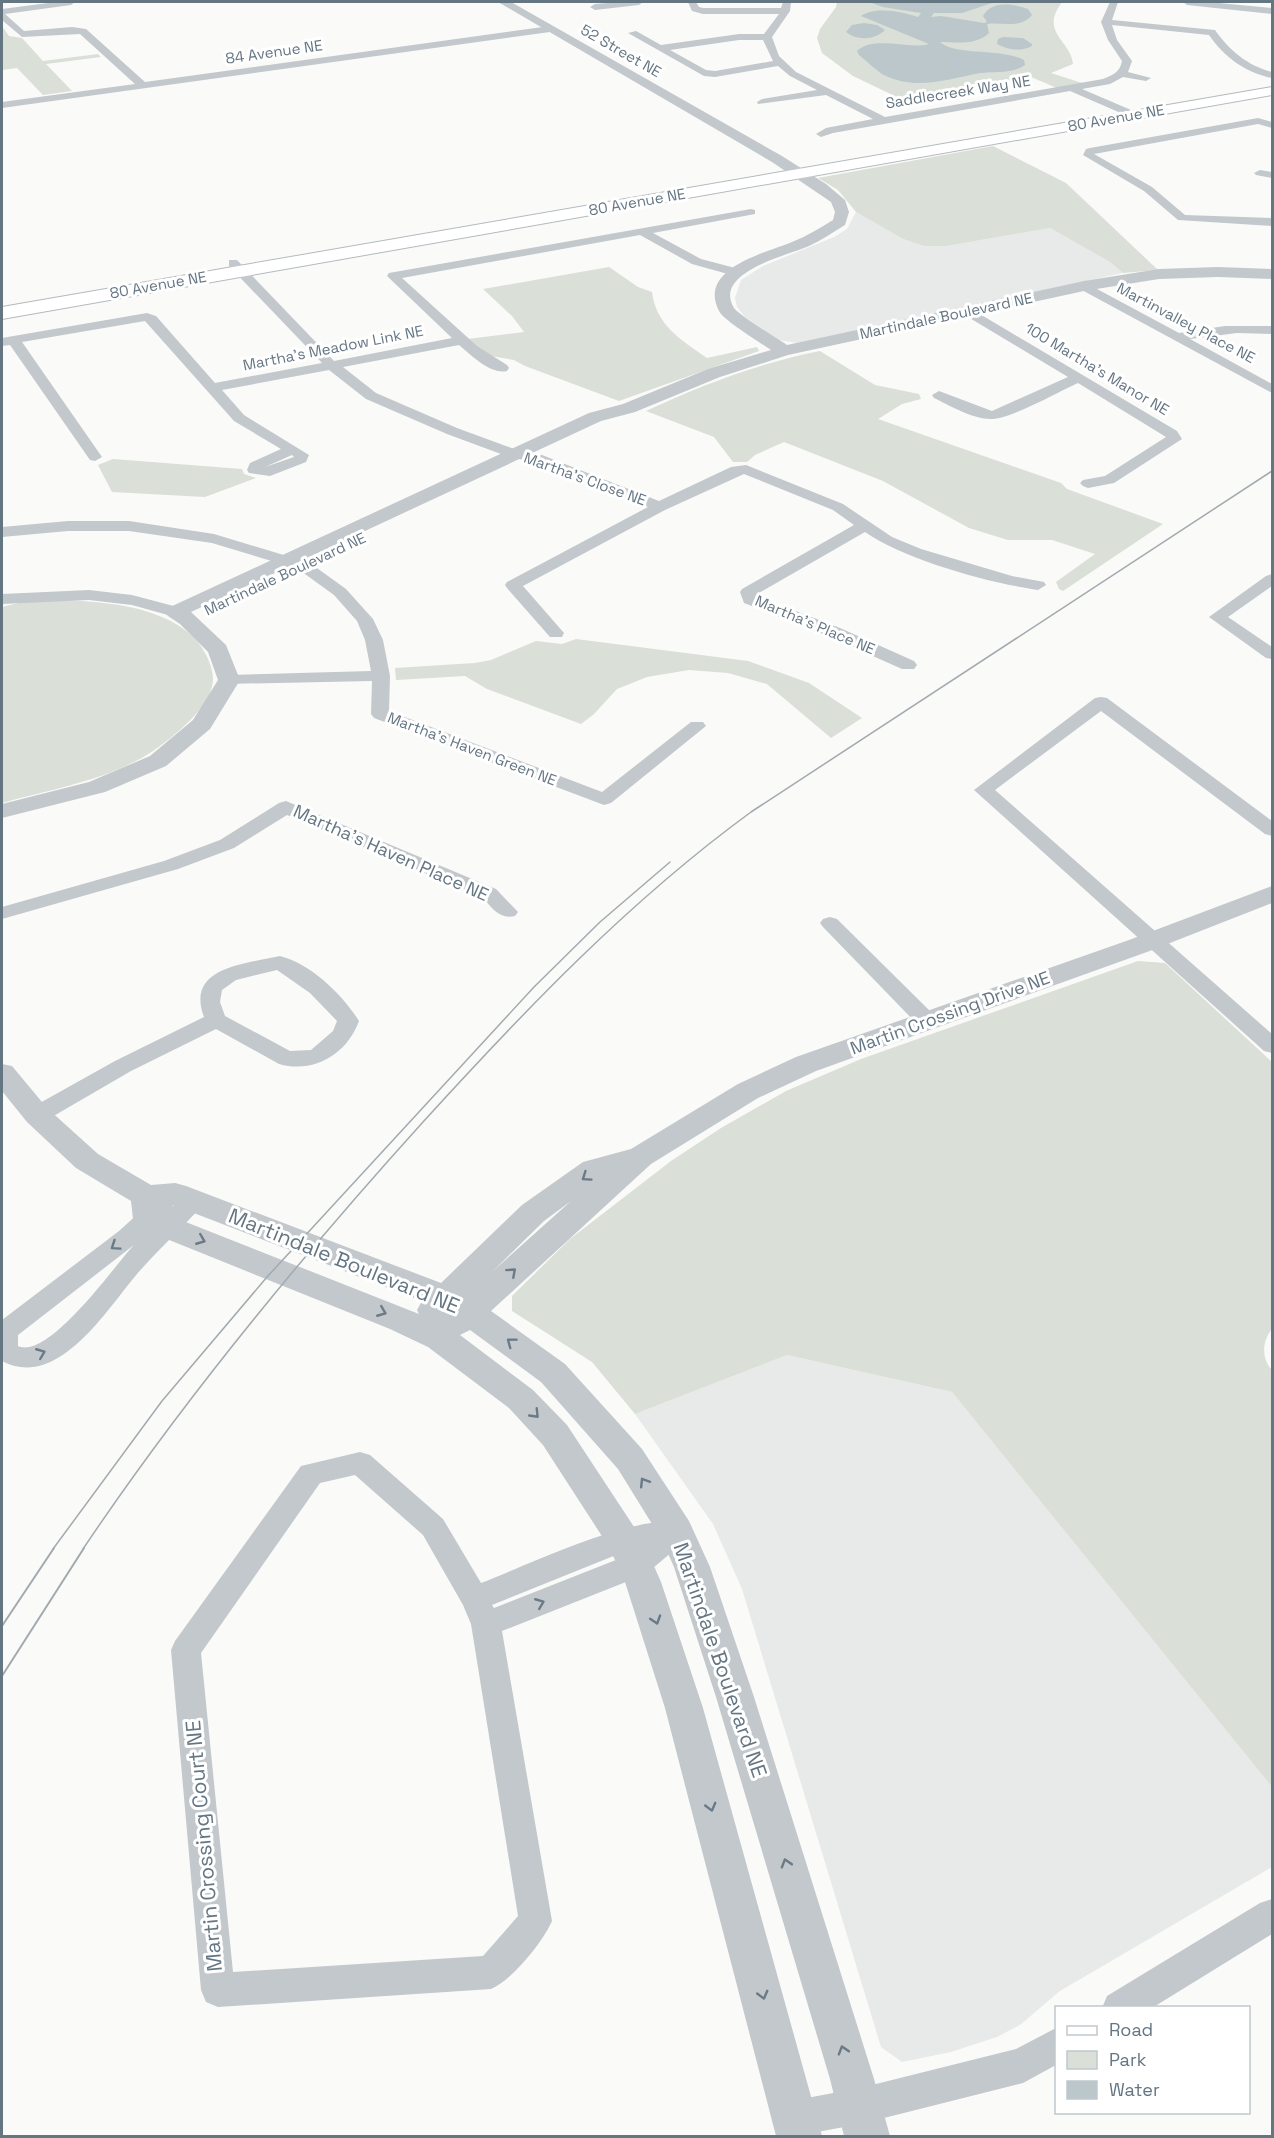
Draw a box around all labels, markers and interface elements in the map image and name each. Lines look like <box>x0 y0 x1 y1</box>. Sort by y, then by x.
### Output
street label: 52 Street NE <box>578 20 665 81</box>
street label: 84 Avenue NE <box>224 35 324 68</box>
street label: Saddlecreek Way NE <box>884 71 1032 112</box>
street label: 80 Avenue NE <box>1066 100 1166 135</box>
street label: 80 Avenue NE <box>587 184 687 219</box>
street label: 80 Avenue NE <box>108 267 208 302</box>
street label: Martinvalley Place NE <box>1114 278 1259 367</box>
street label: Martindale Boulevard NE <box>858 288 1034 343</box>
street label: 100 Martha's Manor NE <box>1022 318 1173 419</box>
street label: Martha's Meadow Link NE <box>241 321 425 374</box>
street label: Martha's Close NE <box>521 448 649 509</box>
street label: Martindale Boulevard NE <box>201 528 369 619</box>
street label: Martha's Place NE <box>752 591 878 658</box>
street label: Martha's Haven Green NE <box>385 708 559 790</box>
street label: Martha's Haven Place NE <box>290 799 492 906</box>
street label: Martin Crossing Drive NE <box>847 966 1053 1059</box>
one-way arrow <box>581 1170 592 1181</box>
street label: Martindale Boulevard NE <box>225 1202 464 1319</box>
one-way arrow <box>194 1233 205 1245</box>
one-way arrow <box>110 1239 121 1250</box>
one-way arrow <box>505 1269 516 1280</box>
one-way arrow <box>376 1305 387 1317</box>
one-way arrow <box>507 1338 518 1349</box>
one-way arrow <box>35 1348 46 1360</box>
one-way arrow <box>528 1407 539 1417</box>
one-way arrow <box>640 1478 652 1488</box>
street label: Martindale Boulevard NE <box>668 1539 773 1781</box>
one-way arrow <box>534 1598 545 1610</box>
one-way arrow <box>648 1614 661 1625</box>
street label: Martin Crossing Court NE <box>179 1719 228 1973</box>
one-way arrow <box>704 1801 716 1812</box>
one-way arrow <box>781 1858 793 1869</box>
one-way arrow <box>755 1990 768 2000</box>
legend <box>1055 2006 1250 2114</box>
text: Road <box>1109 2018 1153 2041</box>
one-way arrow <box>838 2045 851 2056</box>
text: Park <box>1109 2048 1147 2071</box>
text: Water <box>1109 2078 1160 2101</box>

